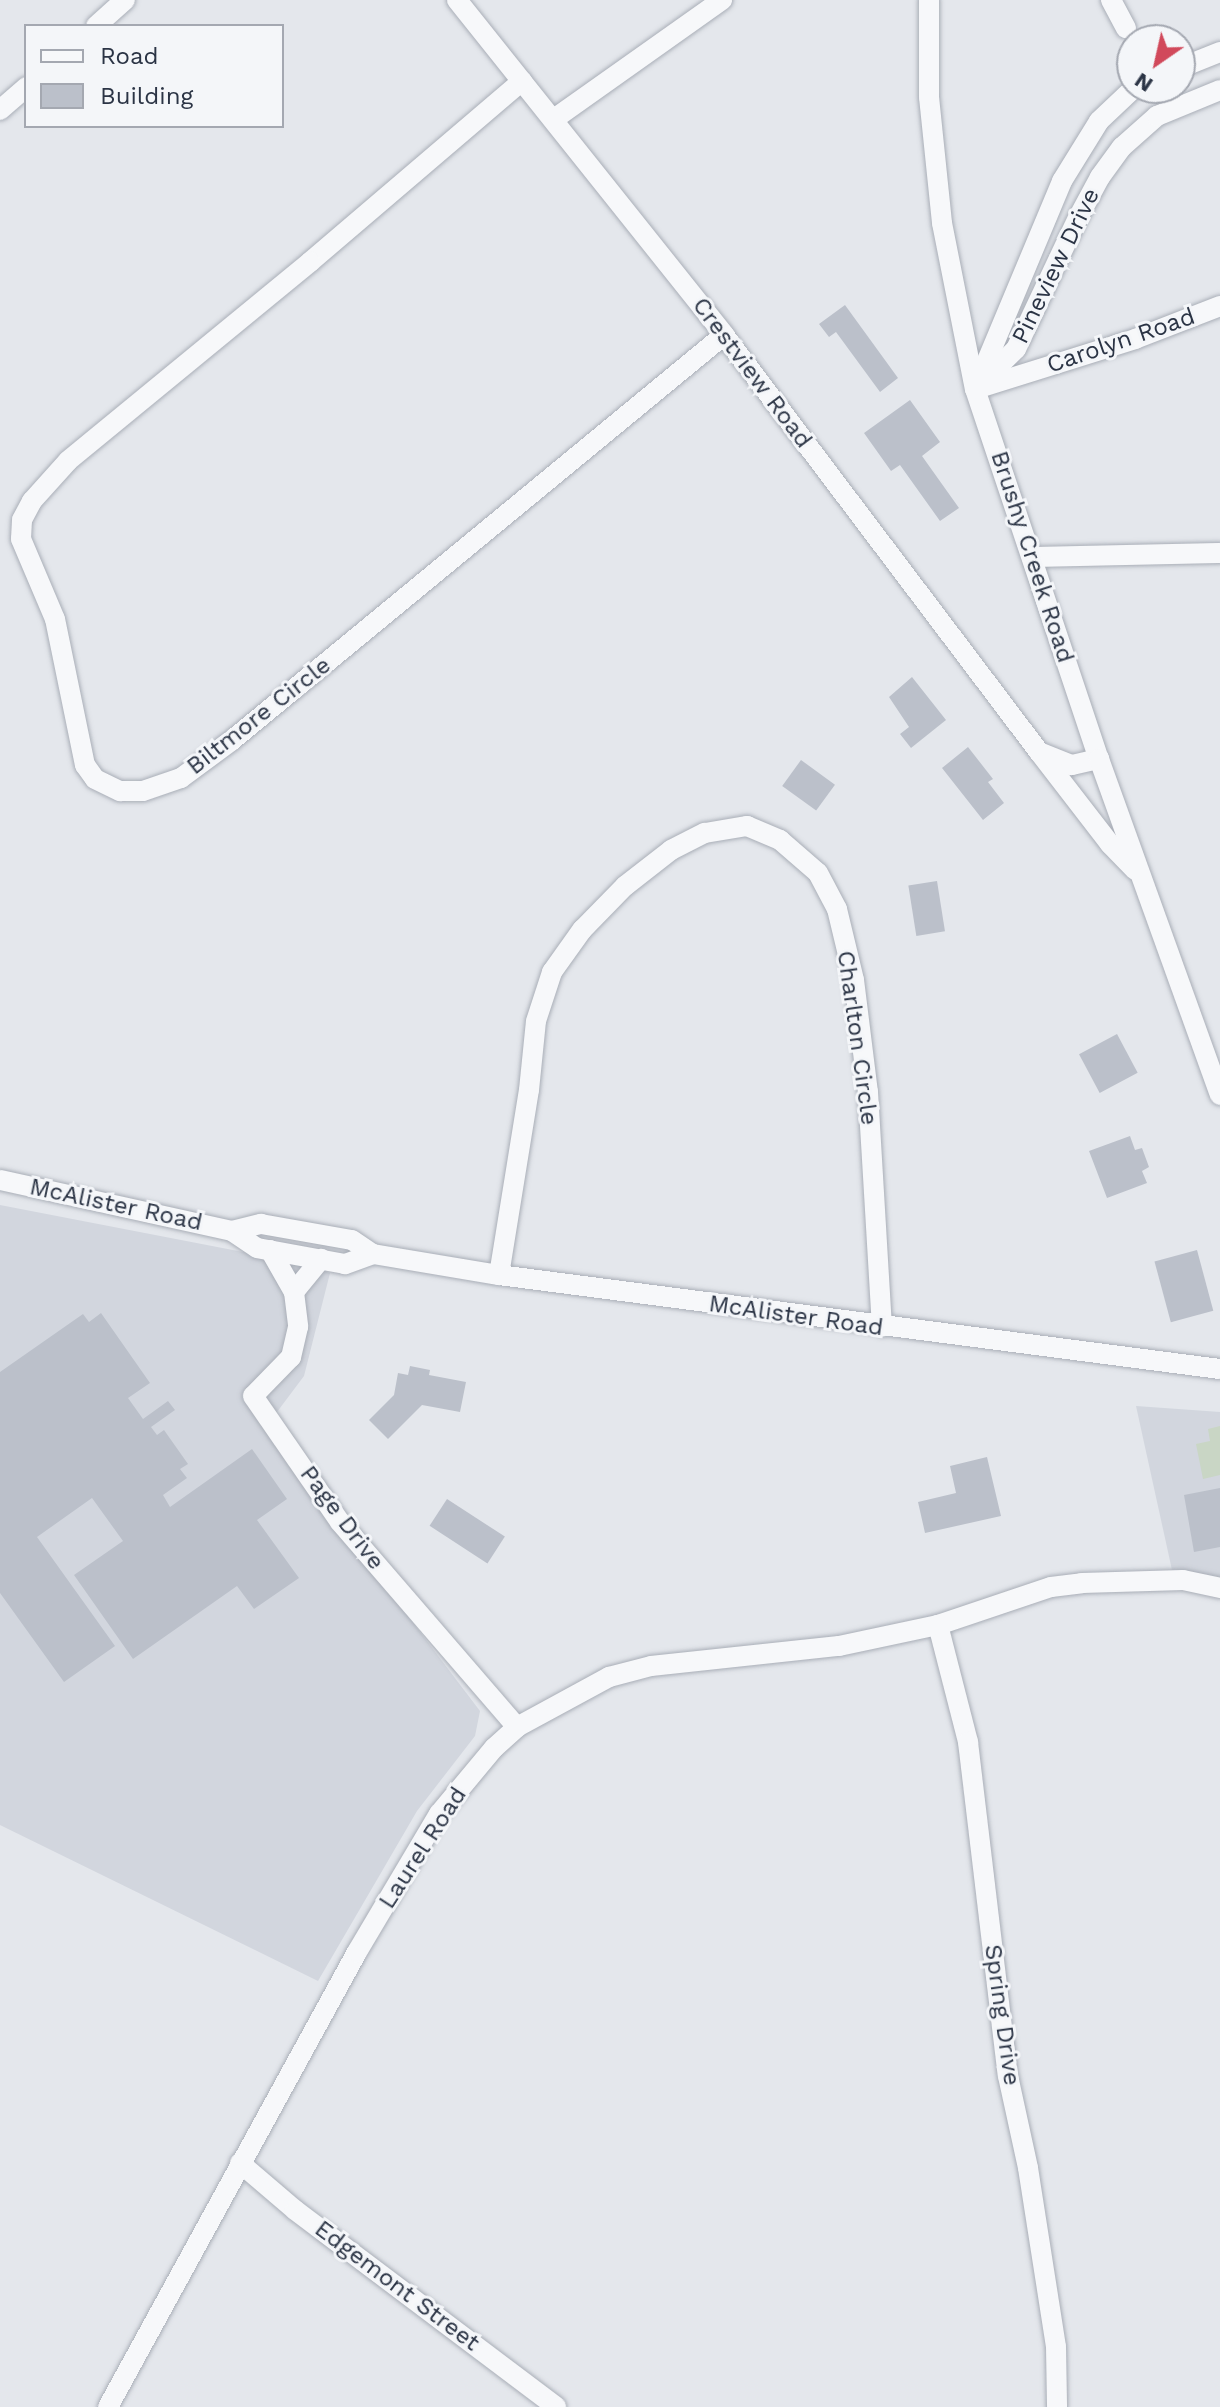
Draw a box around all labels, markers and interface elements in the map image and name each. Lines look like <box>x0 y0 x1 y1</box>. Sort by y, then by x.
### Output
legend <box>24 24 284 128</box>
north arrow <box>1116 24 1196 104</box>
text: Road <box>100 42 159 70</box>
text: N <box>1130 68 1157 98</box>
text: Building <box>100 82 193 110</box>
street label: Pineview Drive <box>1006 183 1106 349</box>
street label: Crestview Road <box>686 292 818 454</box>
street label: Carolyn Road <box>1043 302 1199 380</box>
street label: Brushy Creek Road <box>984 447 1080 667</box>
street label: Biltmore Circle <box>181 651 337 781</box>
street label: Charlton Circle <box>830 949 884 1127</box>
street label: McAlister Road <box>27 1173 205 1237</box>
street label: McAlister Road <box>707 1289 885 1343</box>
street label: Page Drive <box>294 1460 390 1576</box>
street label: Laurel Road <box>373 1781 473 1915</box>
street label: Spring Drive <box>978 1943 1026 2087</box>
street label: Edgemont Street <box>309 2215 485 2357</box>

